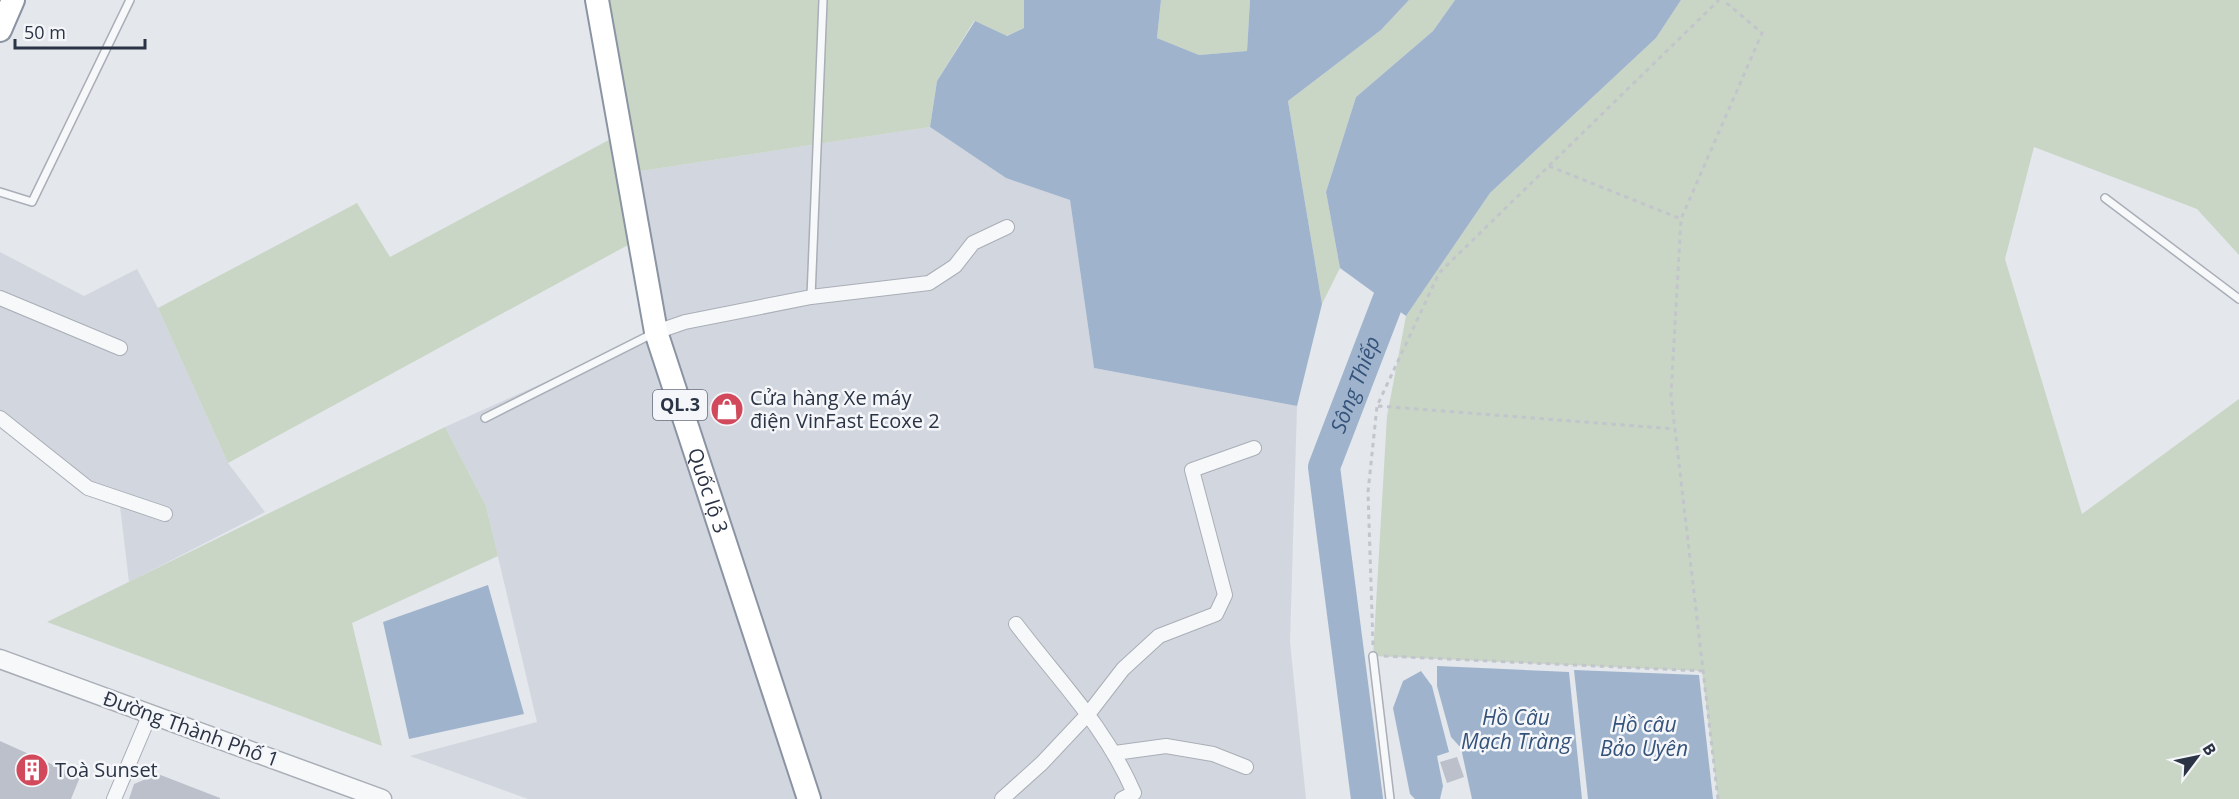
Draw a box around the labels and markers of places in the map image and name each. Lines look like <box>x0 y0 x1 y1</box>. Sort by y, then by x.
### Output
place label: Cửa hàng Xe máy điện VinFast Ecoxe 2 <box>750 384 940 434</box>
shop icon: Cửa hàng Xe máy điện VinFast Ecoxe 2 <box>709 391 745 427</box>
building icon: Toà Sunset <box>14 752 50 788</box>
place label: Toà Sunset <box>55 756 158 783</box>

